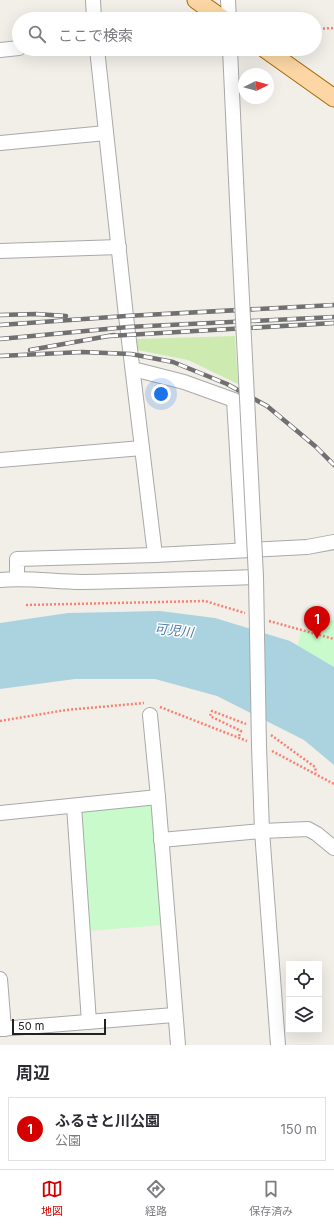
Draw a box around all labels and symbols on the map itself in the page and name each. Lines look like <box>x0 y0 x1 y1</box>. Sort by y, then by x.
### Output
north arrow <box>238 68 274 104</box>
your location <box>151 384 171 404</box>
pin: 1 <box>304 606 330 639</box>
water label: 可児川 <box>154 620 196 640</box>
scale bar <box>12 1017 106 1036</box>

